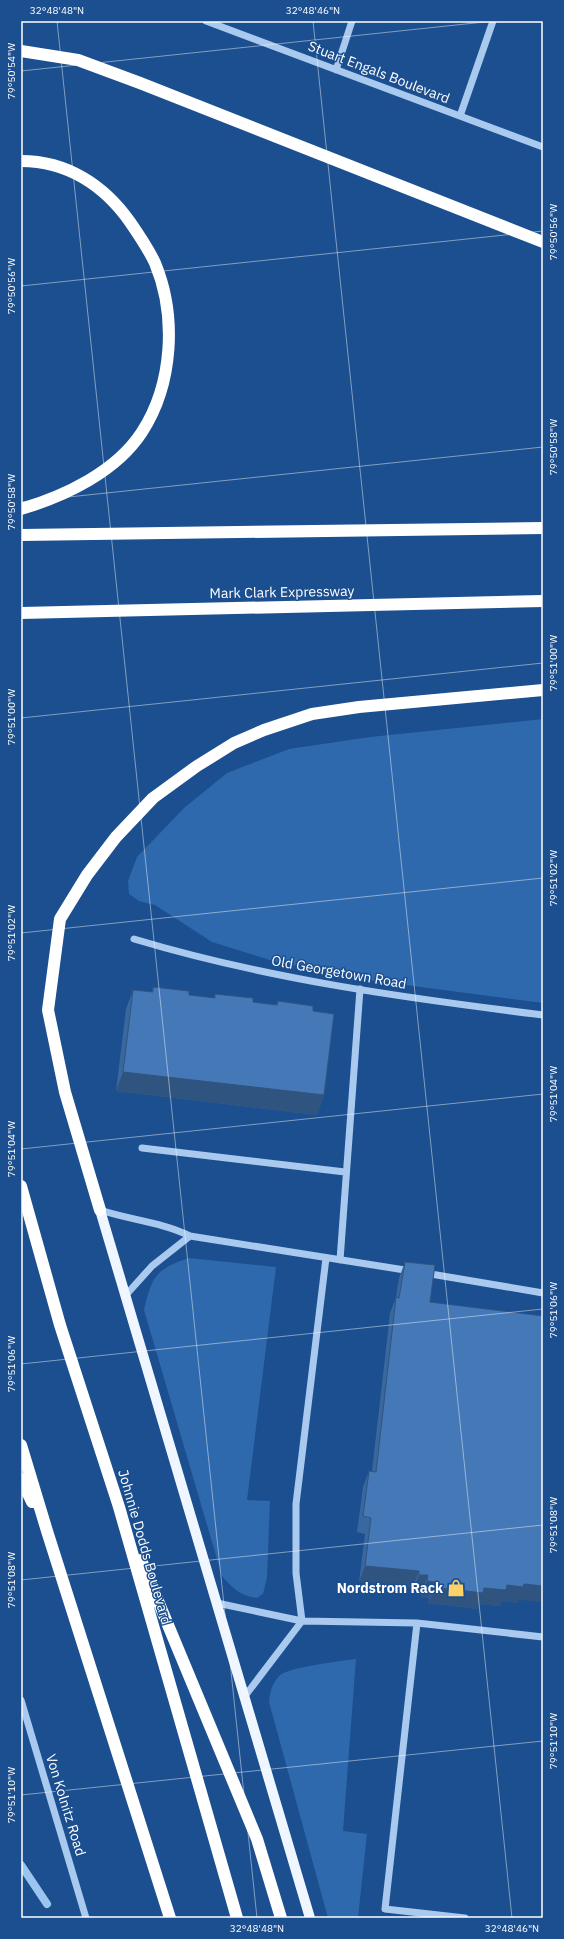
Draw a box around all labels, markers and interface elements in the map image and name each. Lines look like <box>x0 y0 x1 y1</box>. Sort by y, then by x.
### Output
text: 32°48'48"N <box>30 4 84 17</box>
text: 32°48'46"N <box>286 4 340 17</box>
street label: Stuart Engals Boulevard <box>306 37 452 107</box>
text: 79°50'54"W <box>5 43 18 99</box>
text: 79°50'56"W <box>547 204 560 260</box>
text: 79°50'56"W <box>5 258 18 314</box>
text: 79°50'58"W <box>547 419 560 475</box>
text: 79°50'58"W <box>5 474 18 530</box>
street label: Mark Clark Expressway <box>209 582 355 602</box>
text: 79°51'00"W <box>547 635 560 691</box>
text: 79°51'00"W <box>5 689 18 745</box>
text: 79°51'02"W <box>547 850 560 906</box>
text: 79°51'02"W <box>5 905 18 961</box>
street label: Old Georgetown Road <box>270 951 408 993</box>
text: 79°51'04"W <box>547 1066 560 1122</box>
text: 79°51'04"W <box>5 1121 18 1177</box>
text: 79°51'06"W <box>547 1282 560 1338</box>
text: 79°51'06"W <box>5 1336 18 1392</box>
street label: Johnnie Dodds Boulevard <box>114 1467 176 1627</box>
text: 79°51'08"W <box>547 1497 560 1553</box>
text: 79°51'08"W <box>5 1552 18 1608</box>
shop icon: Nordstrom Rack <box>446 1578 466 1598</box>
place label: Nordstrom Rack <box>337 1579 444 1597</box>
text: 79°51'10"W <box>547 1713 560 1769</box>
street label: Von Kolnitz Road <box>42 1752 90 1858</box>
text: 79°51'10"W <box>5 1767 18 1823</box>
text: 32°48'48"N <box>230 1922 284 1935</box>
text: 32°48'46"N <box>485 1922 539 1935</box>

